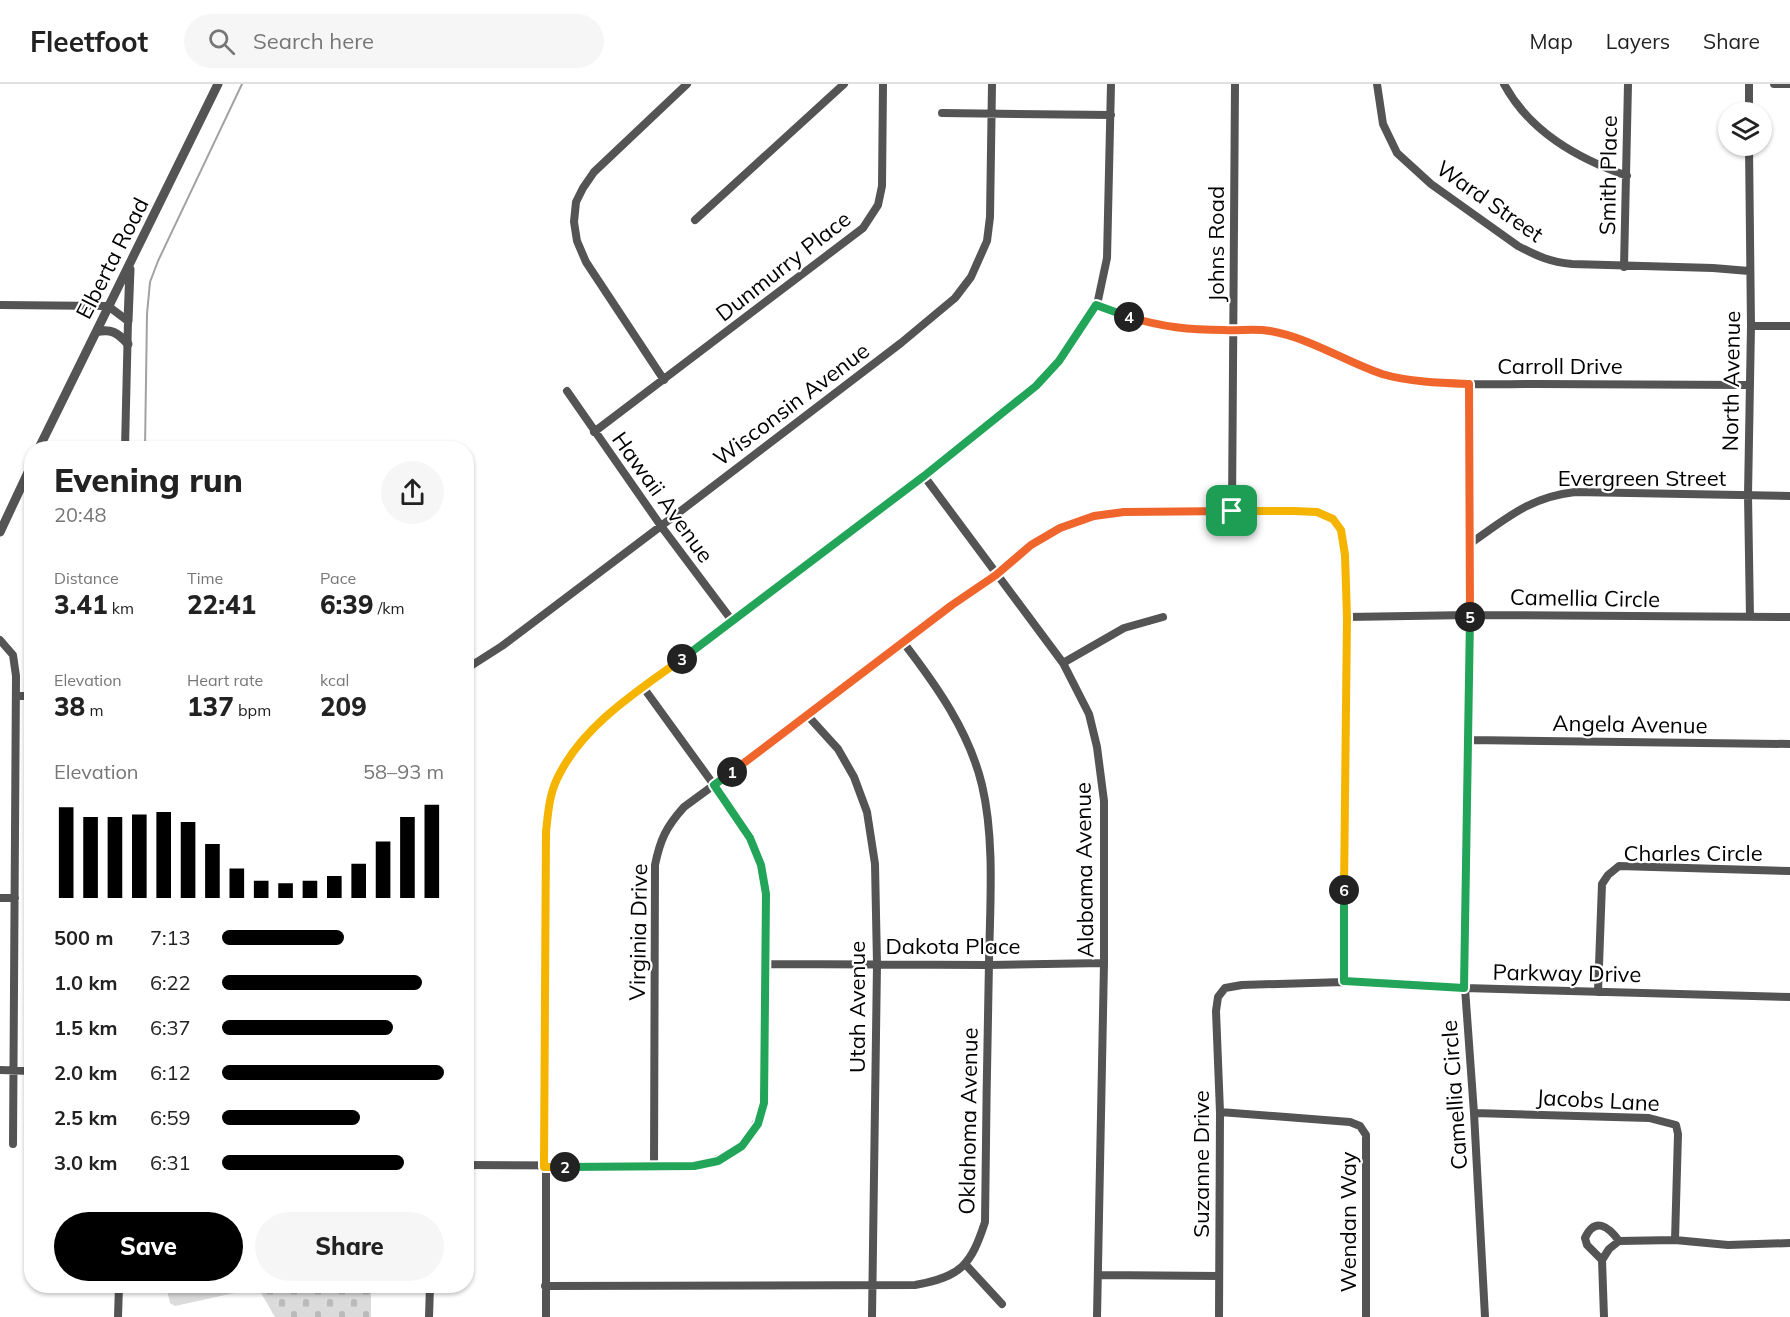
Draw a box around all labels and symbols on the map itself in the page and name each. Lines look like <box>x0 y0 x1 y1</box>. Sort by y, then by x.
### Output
street label: Smith Place <box>1593 115 1623 235</box>
street label: Ward Street <box>1431 154 1549 248</box>
street label: Johns Road <box>1202 186 1230 302</box>
street label: Elberta Road <box>69 193 155 323</box>
street label: Dunmurry Place <box>710 205 856 327</box>
pin: 4 <box>1114 302 1144 332</box>
street label: North Avenue <box>1716 311 1746 451</box>
street label: Wisconsin Avenue <box>707 336 875 472</box>
street label: Carroll Drive <box>1497 352 1623 380</box>
street label: Hawaii Avenue <box>606 426 720 568</box>
street label: Evergreen Street <box>1558 464 1727 492</box>
pin <box>1206 485 1257 536</box>
street label: Camellia Circle <box>1510 583 1660 613</box>
pin: 5 <box>1455 602 1485 632</box>
pin: 3 <box>667 644 697 674</box>
street label: Angela Avenue <box>1552 709 1708 739</box>
pin: 1 <box>717 757 747 787</box>
street label: Alabama Avenue <box>1068 782 1100 958</box>
street label: Charles Circle <box>1623 839 1763 867</box>
street label: Virginia Drive <box>623 863 653 1001</box>
pin: 6 <box>1329 875 1359 905</box>
street label: Dakota Place <box>885 932 1021 960</box>
street label: Utah Avenue <box>843 941 871 1073</box>
street label: Parkway Drive <box>1493 958 1641 988</box>
street label: Camellia Circle <box>1435 1019 1473 1171</box>
street label: Oklahoma Avenue <box>952 1027 984 1215</box>
street label: Jacobs Lane <box>1536 1083 1660 1117</box>
street label: Suzanne Drive <box>1187 1090 1215 1238</box>
street label: Wendan Way <box>1334 1151 1362 1293</box>
pin: 2 <box>550 1152 580 1182</box>

